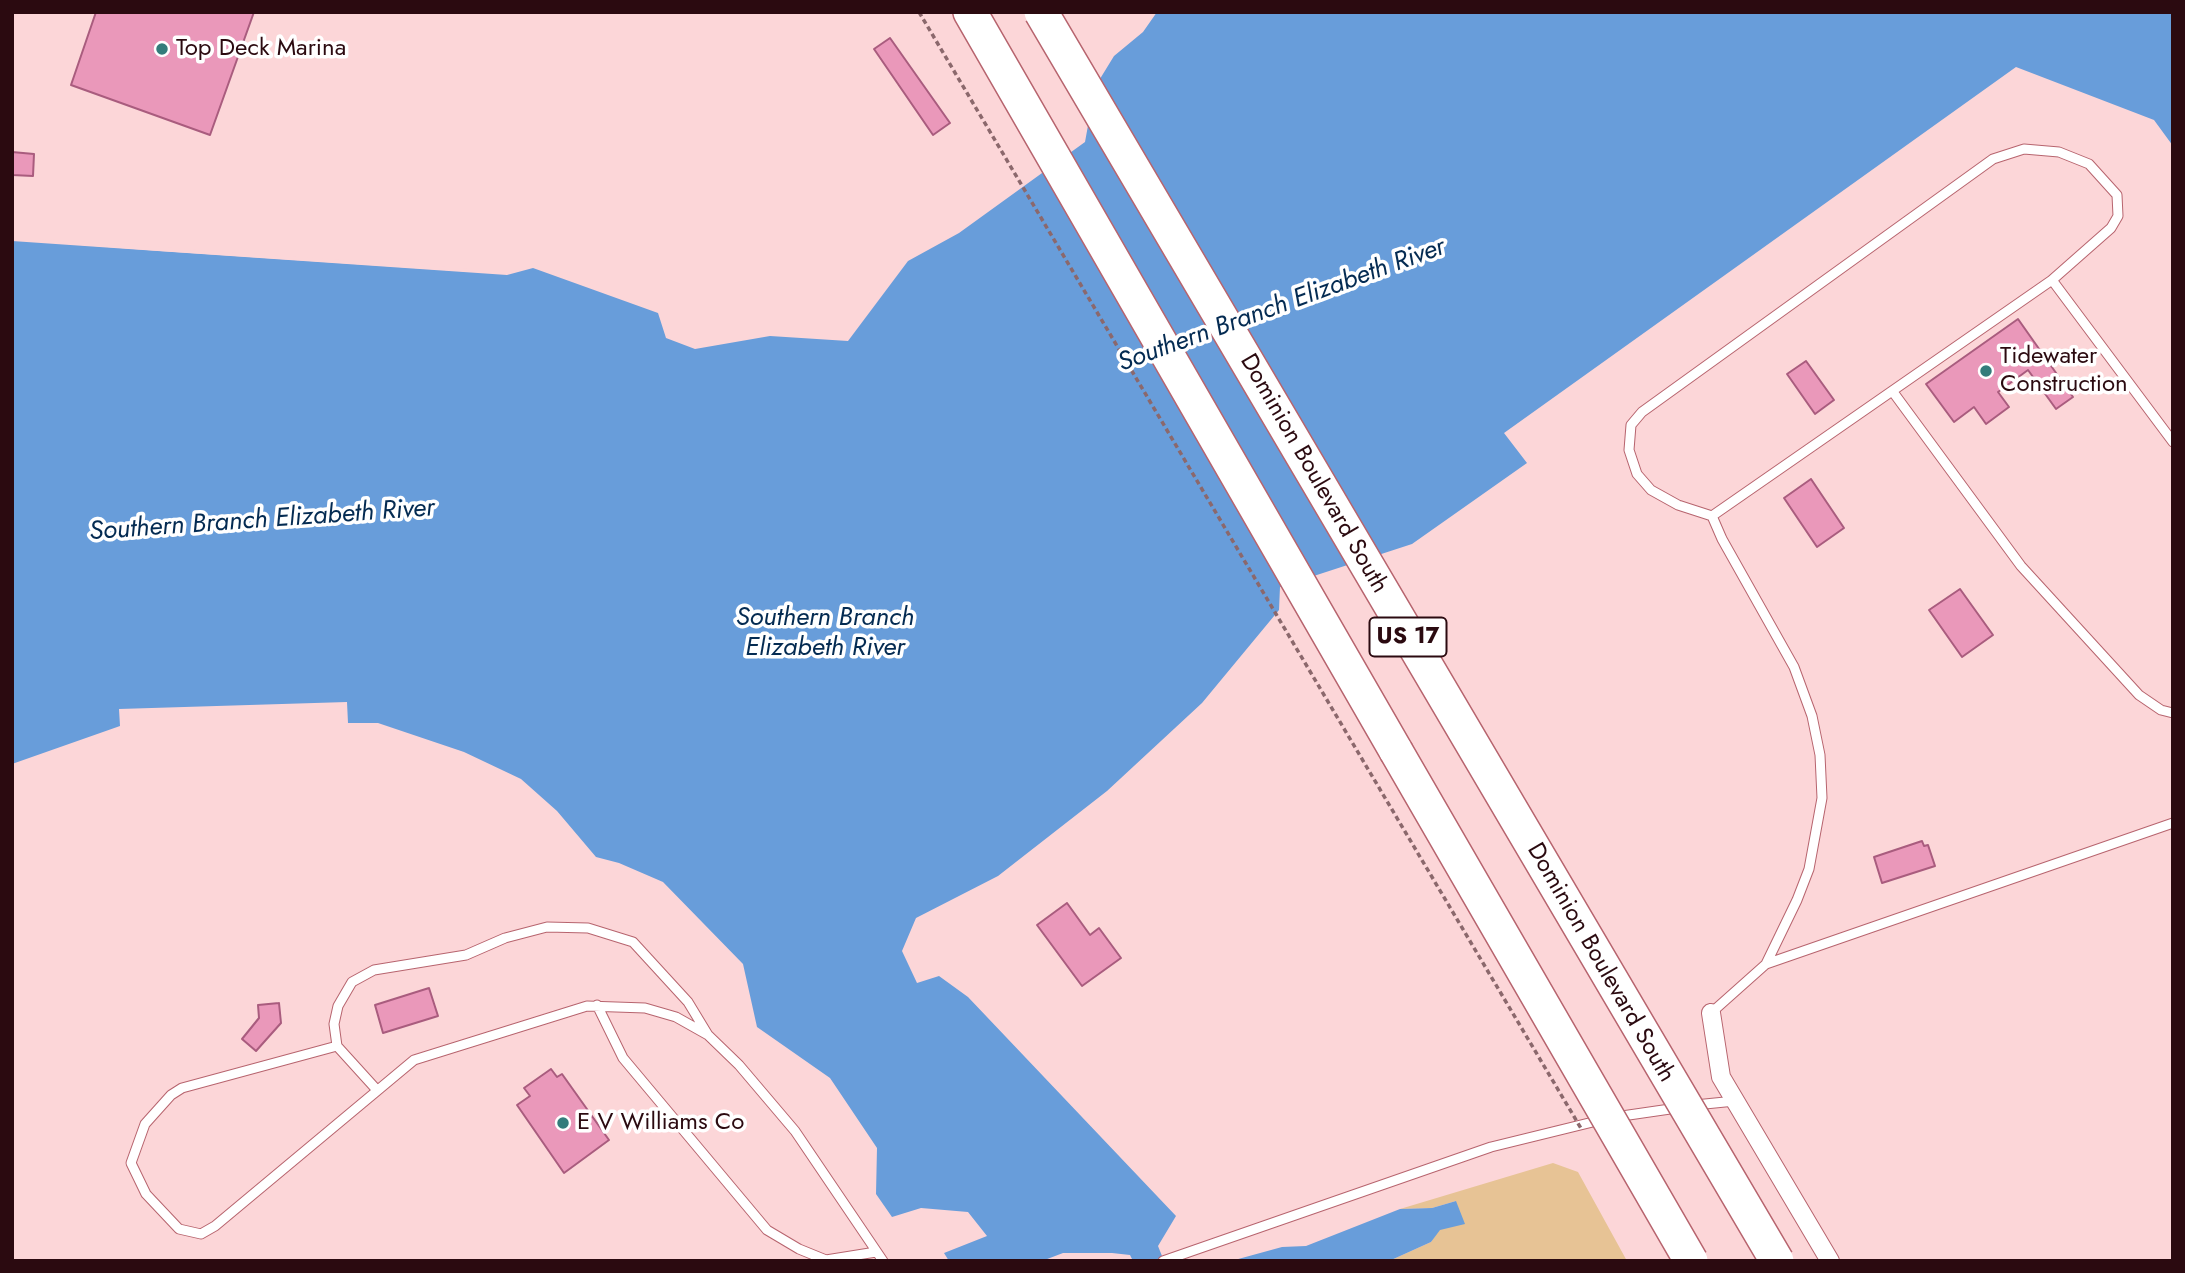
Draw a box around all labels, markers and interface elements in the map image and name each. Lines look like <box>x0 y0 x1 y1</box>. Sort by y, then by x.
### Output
place label: Top Deck Marina <box>176 35 346 63</box>
marker: Top Deck Marina <box>154 41 170 57</box>
water label: Southern Branch Elizabeth River <box>1114 232 1450 380</box>
place label: Tidewater Construction <box>2000 343 2128 399</box>
street label: Dominion Boulevard South <box>1233 349 1393 599</box>
marker: Tidewater Construction <box>1978 363 1994 379</box>
water label: Southern Branch Elizabeth River <box>88 493 436 549</box>
water label: Southern Branch Elizabeth River <box>736 603 914 664</box>
road number: US 17 <box>1370 618 1446 656</box>
street label: Dominion Boulevard South <box>1520 838 1680 1088</box>
place label: E V Williams Co <box>577 1109 744 1137</box>
marker: E V Williams Co <box>555 1115 571 1131</box>

